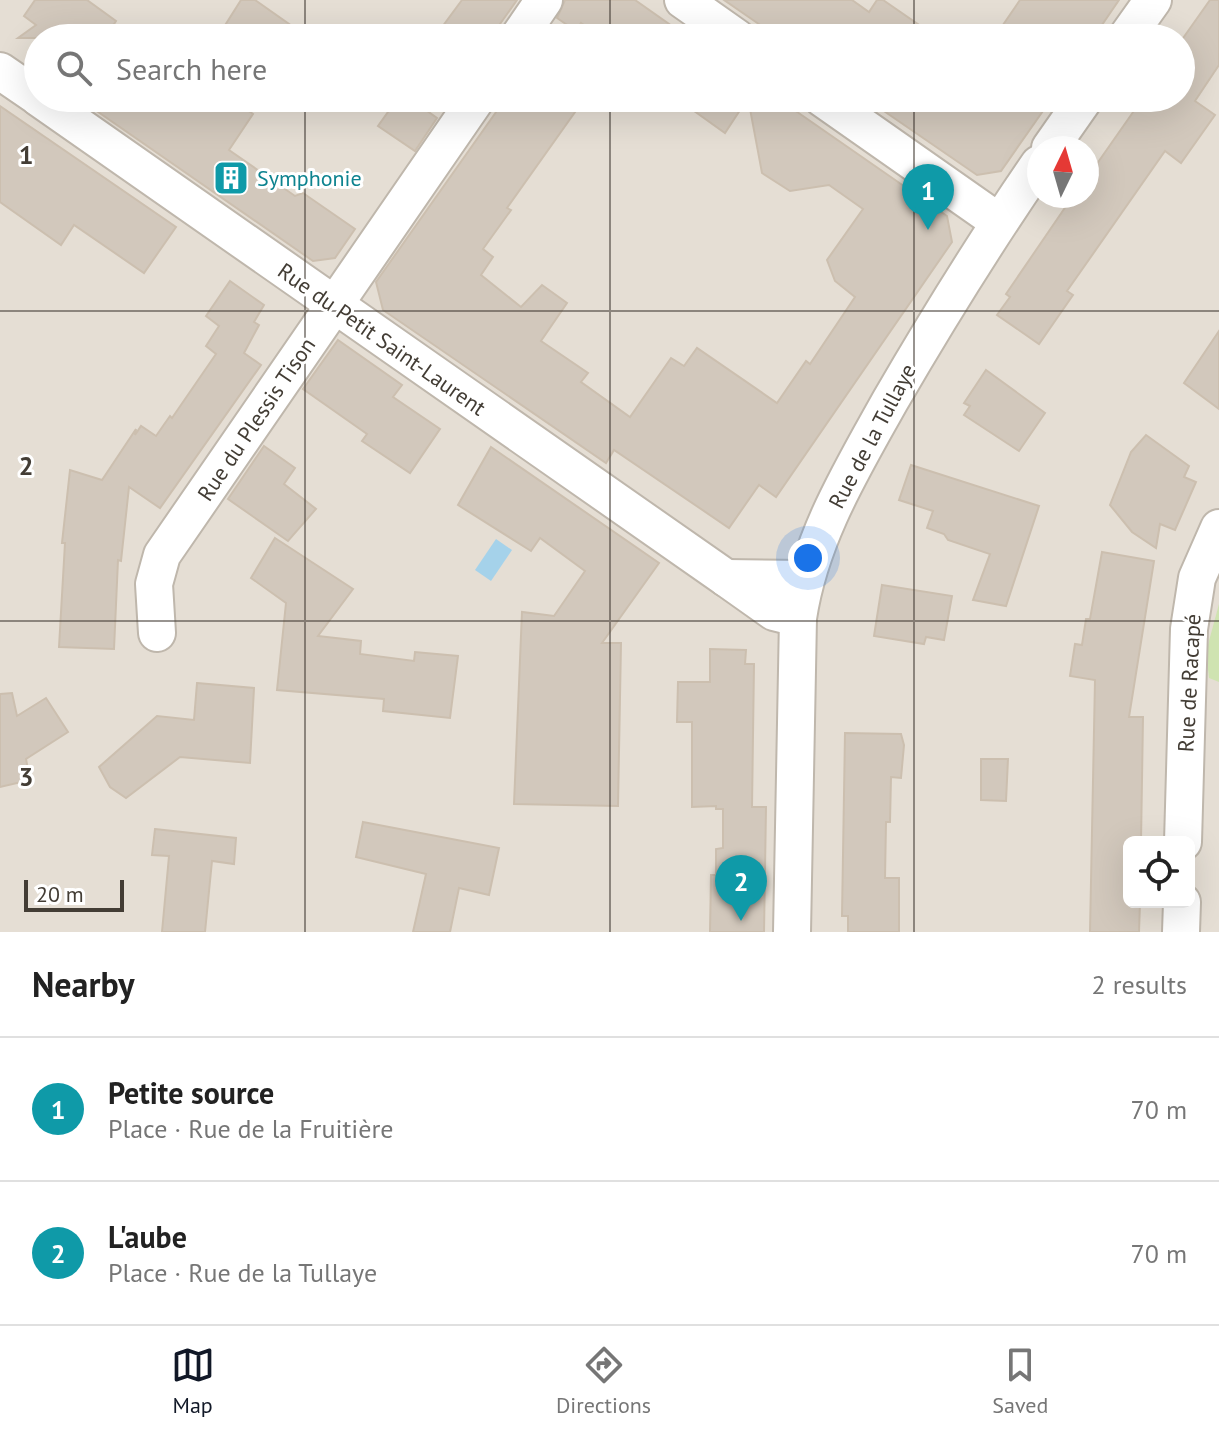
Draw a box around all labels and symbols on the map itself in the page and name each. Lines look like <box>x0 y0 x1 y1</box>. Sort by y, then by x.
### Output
north arrow <box>1027 136 1099 208</box>
text: 1 <box>19 138 33 171</box>
building icon: Symphonie <box>212 159 250 197</box>
place label: Symphonie <box>257 164 362 192</box>
pin: 1 <box>902 164 954 230</box>
street label: Rue du Petit Saint-Laurent <box>272 256 492 422</box>
street label: Rue du Plessis Tison <box>191 332 321 506</box>
street label: Rue de la Tullaye <box>822 359 922 513</box>
text: 2 <box>19 449 33 482</box>
your location <box>788 538 828 578</box>
street label: Rue de Racapé <box>1171 613 1207 753</box>
text: 3 <box>19 760 33 793</box>
pin: 2 <box>715 855 767 921</box>
scale bar <box>24 876 124 912</box>

